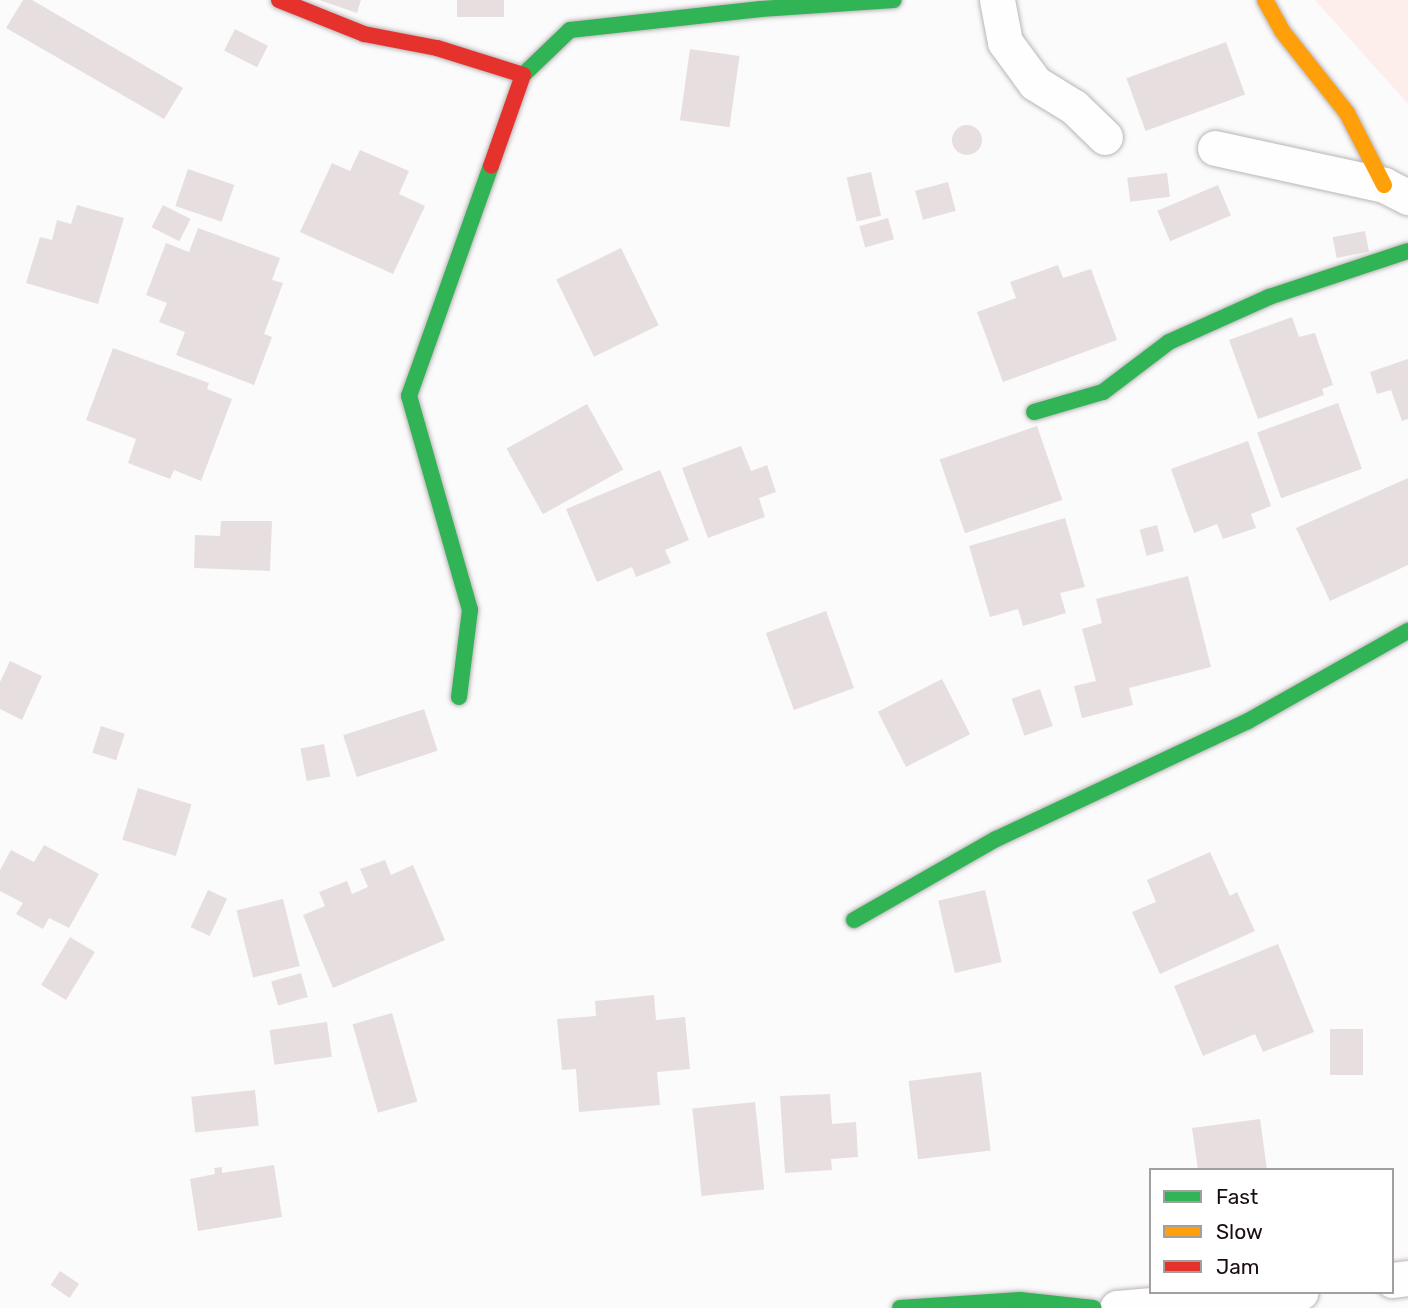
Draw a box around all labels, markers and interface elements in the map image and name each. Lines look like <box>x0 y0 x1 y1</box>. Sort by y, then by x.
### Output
legend <box>1149 1168 1394 1294</box>
text: Fast <box>1216 1184 1258 1209</box>
text: Slow <box>1216 1219 1263 1244</box>
text: Jam <box>1216 1254 1260 1279</box>

